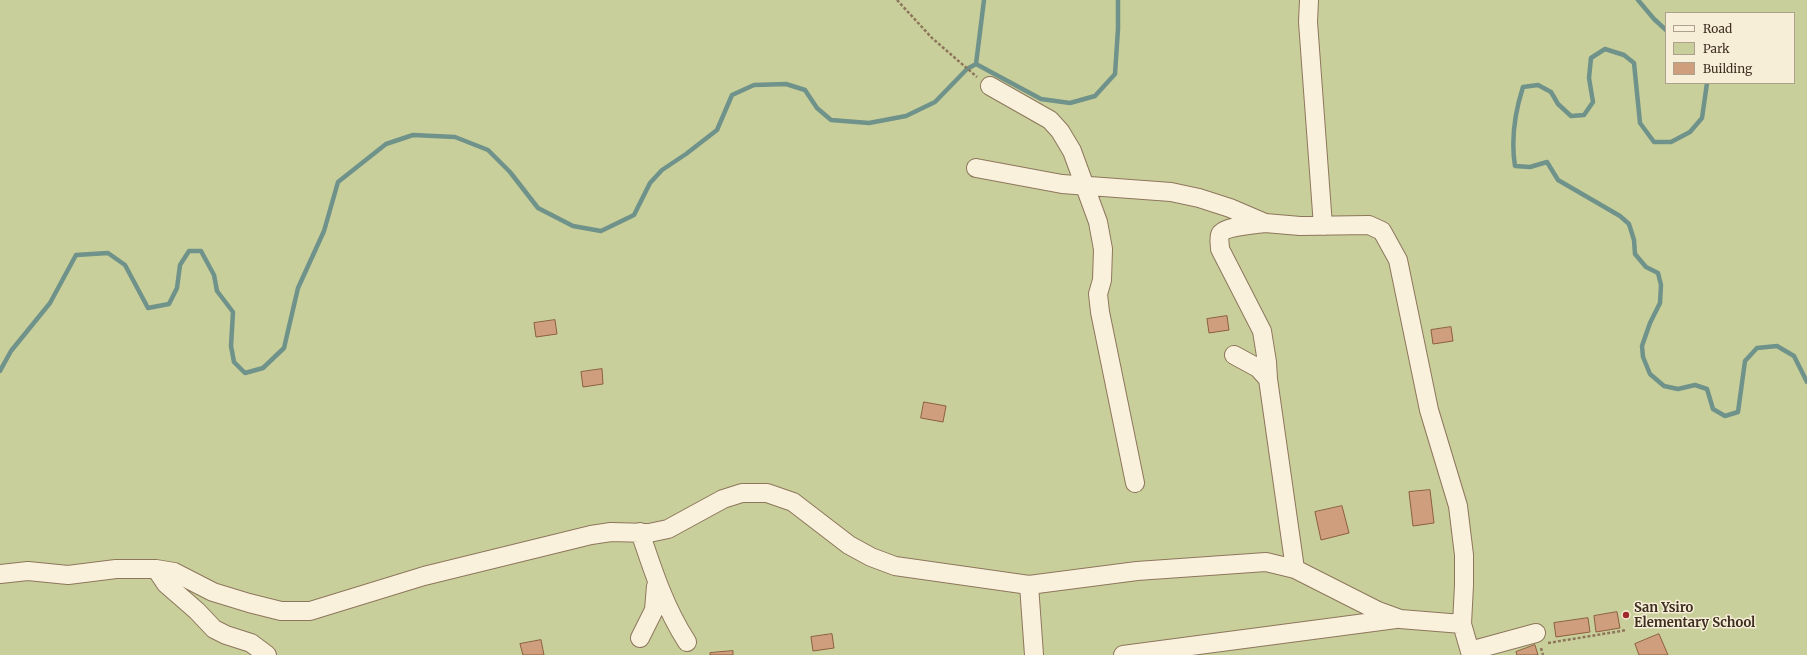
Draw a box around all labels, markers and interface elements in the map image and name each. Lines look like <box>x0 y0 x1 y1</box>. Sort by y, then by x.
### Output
legend <box>1665 12 1795 84</box>
text: Road <box>1703 21 1732 36</box>
text: Park <box>1703 41 1730 56</box>
text: Building <box>1703 61 1752 76</box>
place label: San Ysiro Elementary School <box>1634 600 1755 631</box>
marker: San Ysiro Elementary School <box>1621 610 1631 620</box>

